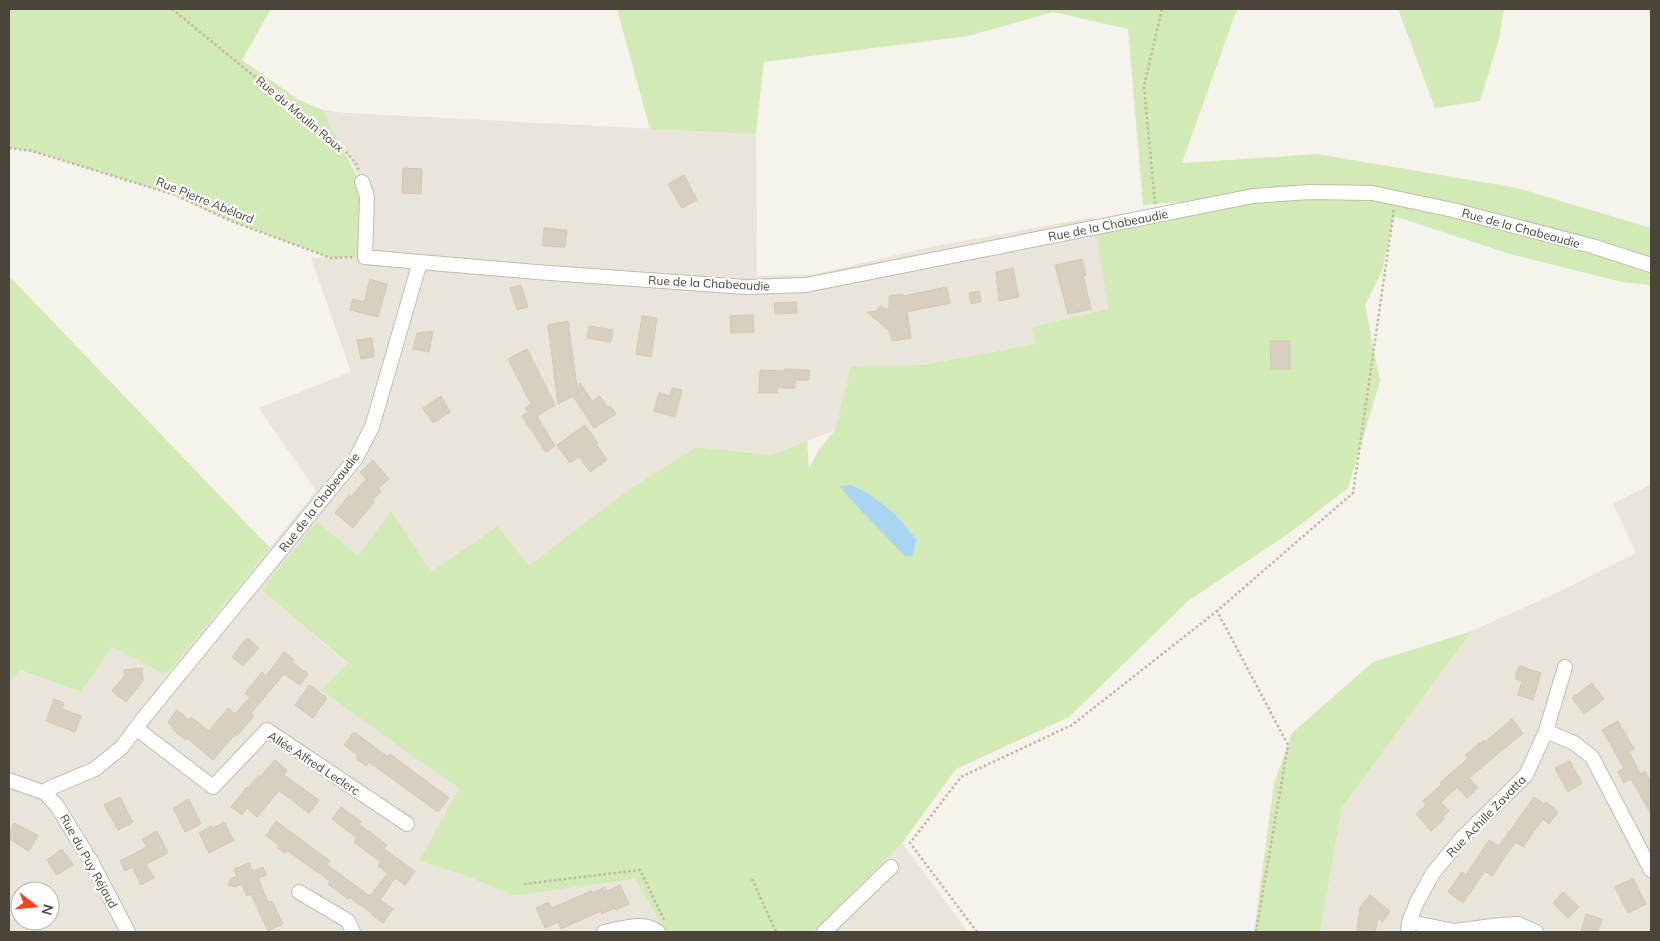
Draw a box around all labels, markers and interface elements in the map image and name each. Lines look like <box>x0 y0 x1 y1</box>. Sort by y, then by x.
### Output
street label: Rue du Moulin Roux <box>253 73 348 156</box>
street label: Rue Pierre Abélard <box>154 173 256 227</box>
street label: Rue de la Chabeaudie <box>1460 205 1582 251</box>
street label: Rue de la Chabeaudie <box>1047 206 1169 244</box>
street label: Rue de la Chabeaudie <box>648 272 770 294</box>
street label: Rue de la Chabeaudie <box>276 449 362 555</box>
street label: Allée Alfred Leclerc <box>265 728 363 798</box>
street label: Rue Achille Zavatta <box>1443 772 1529 860</box>
street label: Rue du Puy Réjaud <box>57 811 121 911</box>
north arrow <box>10 881 60 931</box>
text: N <box>37 902 58 917</box>

